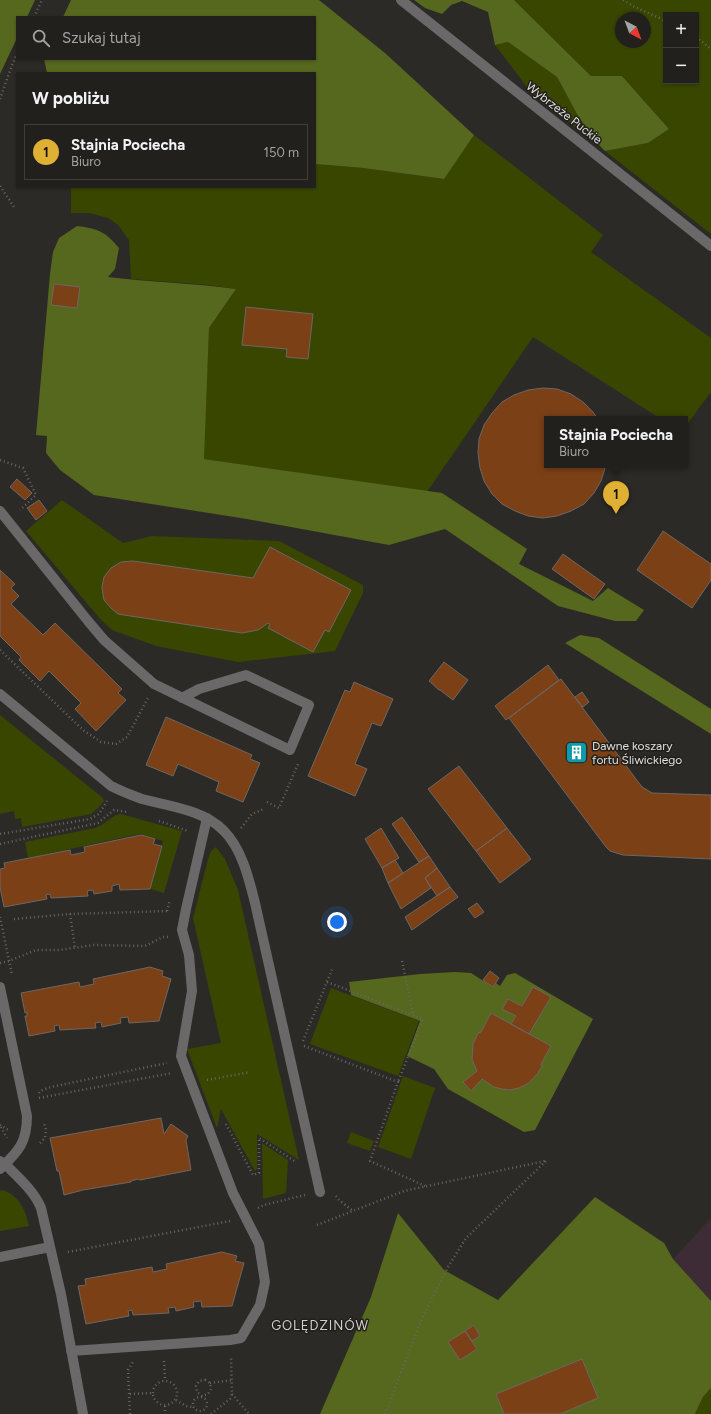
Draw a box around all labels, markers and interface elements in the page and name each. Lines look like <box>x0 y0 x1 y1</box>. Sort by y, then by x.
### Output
north arrow <box>615 12 651 48</box>
map controls <box>663 12 699 84</box>
button: + <box>663 12 699 48</box>
search box <box>16 16 316 60</box>
icon: search <box>30 27 52 49</box>
text: Szukaj tutaj <box>62 29 141 47</box>
button: − <box>663 48 699 84</box>
street label: Wybrzeże Puckie <box>523 79 605 147</box>
text: W pobliżu <box>32 88 109 108</box>
text: Stajnia Pociecha <box>71 136 185 154</box>
text: 1 <box>43 145 49 160</box>
text: 150 m <box>264 145 299 160</box>
text: Biuro <box>71 154 101 169</box>
popup <box>544 416 688 468</box>
text: Stajnia Pociecha <box>559 426 673 444</box>
text: Biuro <box>559 444 589 459</box>
pin: 1 <box>603 481 629 514</box>
place label: Dawne koszary fortu Śliwickiego <box>592 739 682 767</box>
building icon: Dawne koszary fortu Śliwickiego <box>563 740 589 766</box>
your location <box>327 912 347 932</box>
district label: GOLĘDZINÓW <box>271 1318 369 1333</box>

